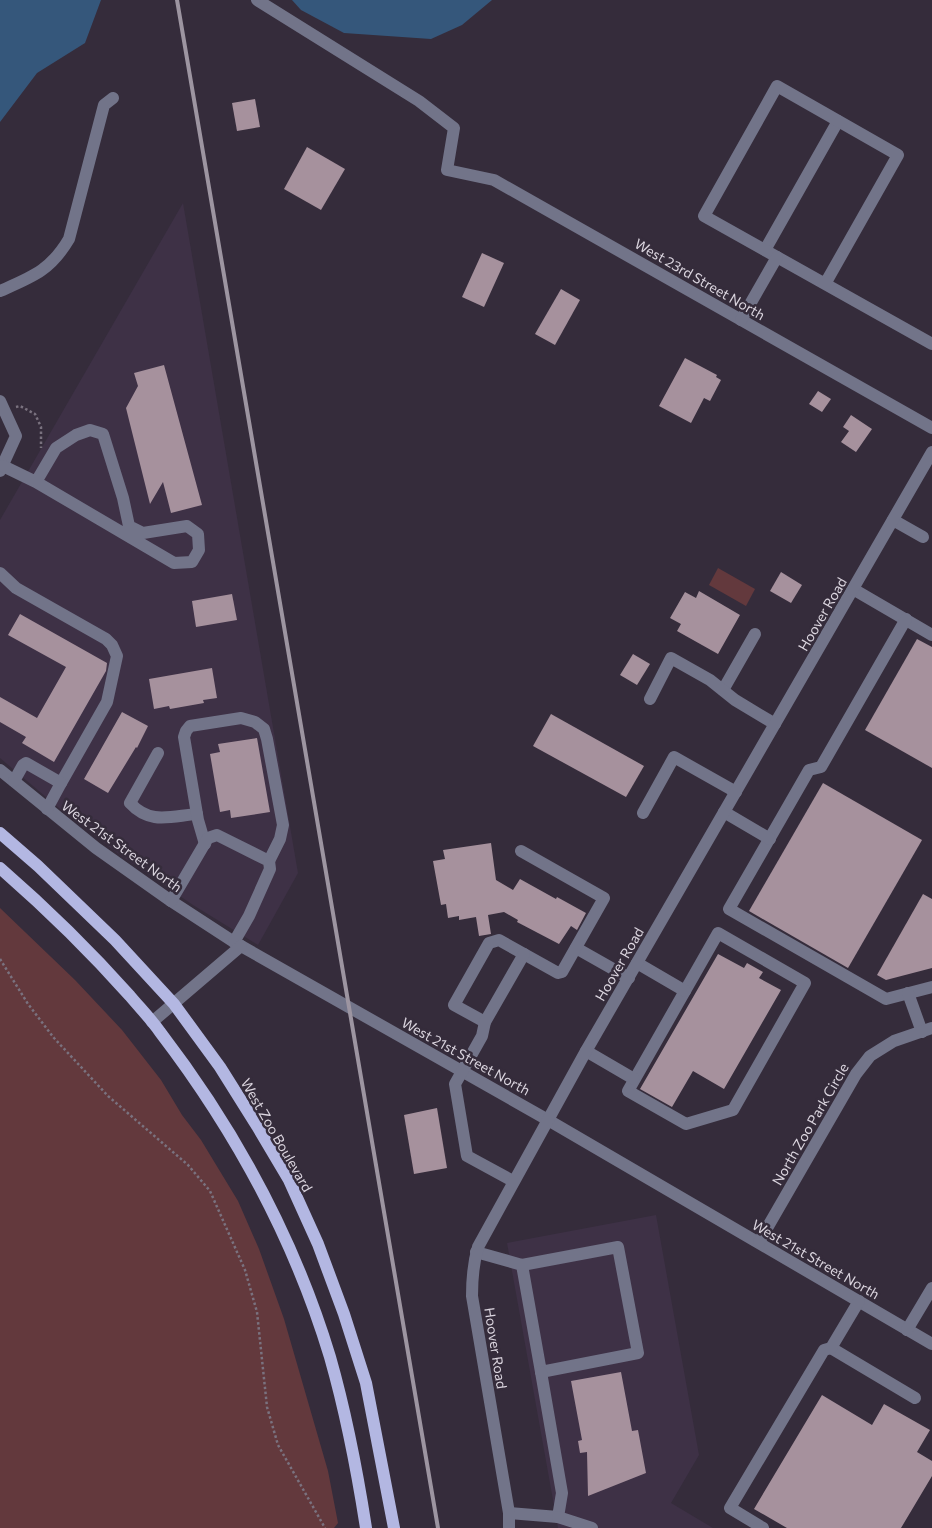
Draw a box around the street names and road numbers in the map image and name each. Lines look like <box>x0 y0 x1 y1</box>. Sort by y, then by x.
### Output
street label: West 23rd Street North <box>632 235 768 323</box>
street label: Hoover Road <box>794 574 850 654</box>
street label: West 21st Street North <box>59 797 185 895</box>
street label: Hoover Road <box>591 924 647 1004</box>
street label: West 21st Street North <box>399 1014 533 1098</box>
street label: North Zoo Park Circle <box>768 1060 852 1188</box>
street label: West Zoo Boulevard <box>238 1075 316 1195</box>
street label: West 21st Street North <box>749 1216 883 1302</box>
street label: Hoover Road <box>481 1306 511 1390</box>

